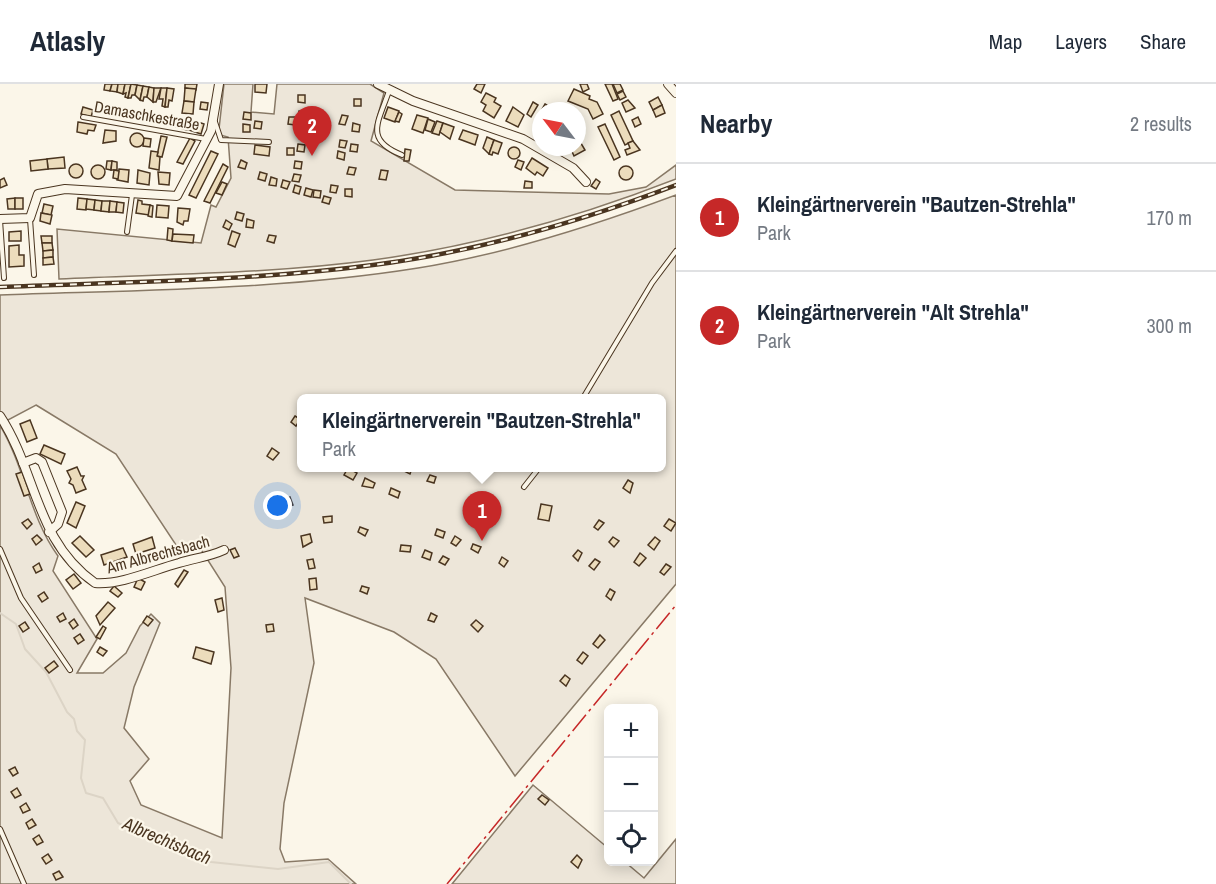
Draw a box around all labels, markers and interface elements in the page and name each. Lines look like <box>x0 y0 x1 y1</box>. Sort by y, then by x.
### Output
text: Atlasly <box>30 22 105 60</box>
text: Map <box>989 27 1022 56</box>
text: Layers <box>1055 27 1107 56</box>
text: Share <box>1140 27 1186 56</box>
street label: Damaschkestraße <box>93 95 201 135</box>
north arrow <box>532 102 586 156</box>
pin: 2 <box>292 106 332 156</box>
text: Nearby <box>700 106 772 141</box>
text: 2 results <box>1130 110 1192 137</box>
text: Kleingärtnerverein "Bautzen-Strehla" <box>757 189 1076 219</box>
text: 1 <box>715 204 724 231</box>
text: 170 m <box>1146 204 1192 231</box>
text: Park <box>757 219 791 246</box>
text: Kleingärtnerverein "Alt Strehla" <box>757 297 1029 327</box>
text: 2 <box>715 312 724 339</box>
text: 300 m <box>1146 312 1192 339</box>
text: Park <box>757 327 791 354</box>
popup <box>297 394 666 472</box>
text: Kleingärtnerverein "Bautzen-Strehla" <box>322 405 641 435</box>
text: Park <box>322 435 356 462</box>
your location <box>263 491 292 520</box>
pin: 1 <box>462 492 502 541</box>
street label: Am Albrechtsbach <box>103 530 212 579</box>
map controls <box>604 704 658 866</box>
button: + <box>604 704 658 758</box>
button: − <box>604 758 658 812</box>
water label: Albrechtsbach <box>118 810 215 870</box>
button: locate <box>604 812 658 866</box>

